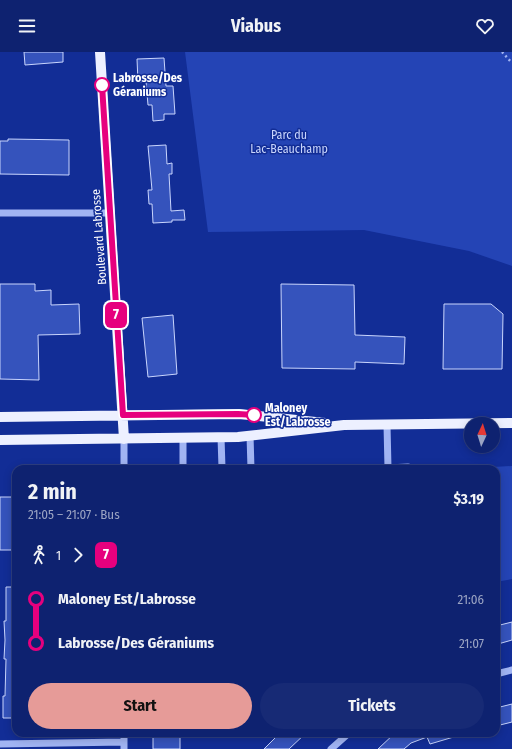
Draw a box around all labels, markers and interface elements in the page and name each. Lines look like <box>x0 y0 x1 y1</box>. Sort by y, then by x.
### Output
icon: menu <box>16 15 38 37</box>
text: Viabus <box>231 15 281 37</box>
icon: heart <box>474 15 496 37</box>
place label: Labrosse/Des Géraniums <box>113 71 183 99</box>
marker: Labrosse/Des Géraniums <box>94 77 110 93</box>
park label: Parc du Lac-Beauchamp <box>250 128 328 156</box>
street label: Boulevard Labrosse <box>89 189 109 285</box>
line badge: 7 <box>103 302 129 328</box>
text: 7 <box>113 306 119 323</box>
place label: Maloney Est/Labrosse <box>265 401 331 429</box>
marker: Maloney Est/Labrosse <box>246 407 262 423</box>
north arrow <box>464 417 500 453</box>
map controls <box>464 417 500 453</box>
text: 2 min <box>28 478 77 505</box>
text: $3.19 <box>453 490 484 508</box>
text: 21:05 – 21:07 · Bus <box>28 507 120 522</box>
icon: walk <box>28 544 50 566</box>
icon: forward <box>67 544 89 566</box>
text: 7 <box>103 546 109 563</box>
text: 1 <box>56 548 61 563</box>
text: Maloney Est/Labrosse <box>58 590 196 608</box>
text: 21:06 <box>458 592 484 607</box>
text: Labrosse/Des Géraniums <box>58 634 214 652</box>
text: 21:07 <box>459 636 484 651</box>
button: Start <box>28 683 252 729</box>
button: Tickets <box>260 683 484 729</box>

